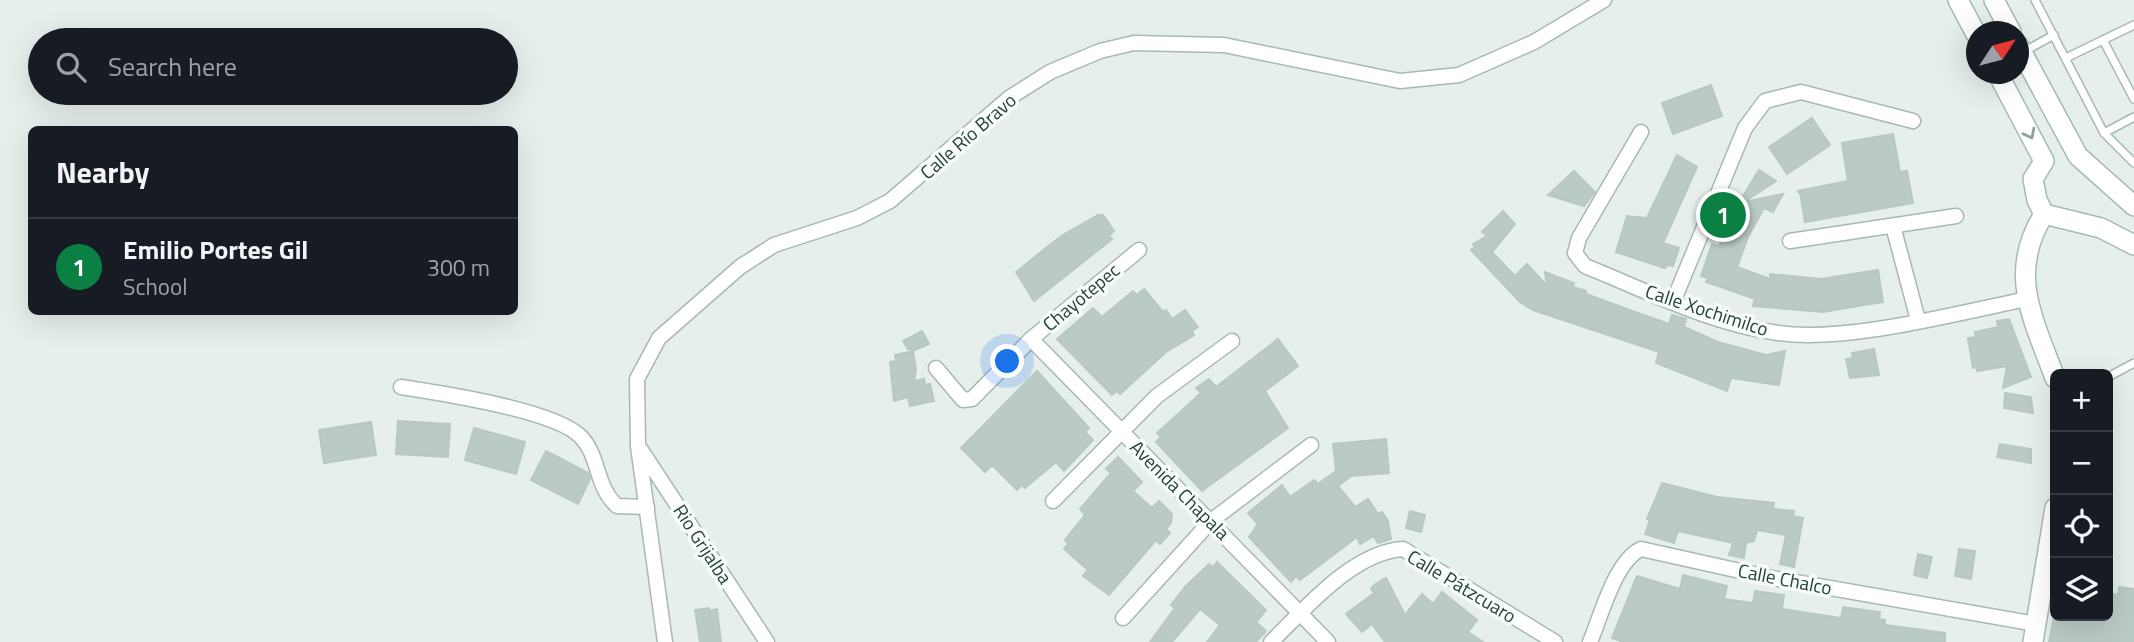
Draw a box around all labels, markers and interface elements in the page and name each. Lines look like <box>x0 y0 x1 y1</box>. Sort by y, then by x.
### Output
north arrow <box>1966 21 2029 84</box>
search box <box>28 28 518 105</box>
text: Search here <box>108 47 237 86</box>
icon: search <box>52 48 90 86</box>
street label: Calle Río Bravo <box>913 86 1022 186</box>
one-way arrow <box>2022 127 2036 139</box>
text: Nearby <box>56 149 149 195</box>
pin: 1 <box>1700 189 1746 241</box>
text: Emilio Portes Gil <box>123 230 308 269</box>
text: 1 <box>73 250 85 285</box>
text: 300 m <box>427 250 490 285</box>
street label: Chayotepec <box>1036 256 1126 338</box>
text: School <box>123 269 187 304</box>
street label: Calle Xochimilco <box>1642 276 1772 343</box>
your location <box>990 344 1024 378</box>
map controls <box>2050 369 2113 621</box>
button: + <box>2050 369 2113 432</box>
button: − <box>2050 432 2113 495</box>
street label: Avenida Chapala <box>1124 433 1237 547</box>
button: locate <box>2050 495 2113 558</box>
street label: Rio Grijalba <box>667 498 740 590</box>
street label: Calle Pátzcuaro <box>1402 542 1522 630</box>
street label: Calle Chalco <box>1736 555 1835 602</box>
button: layers <box>2050 558 2113 621</box>

